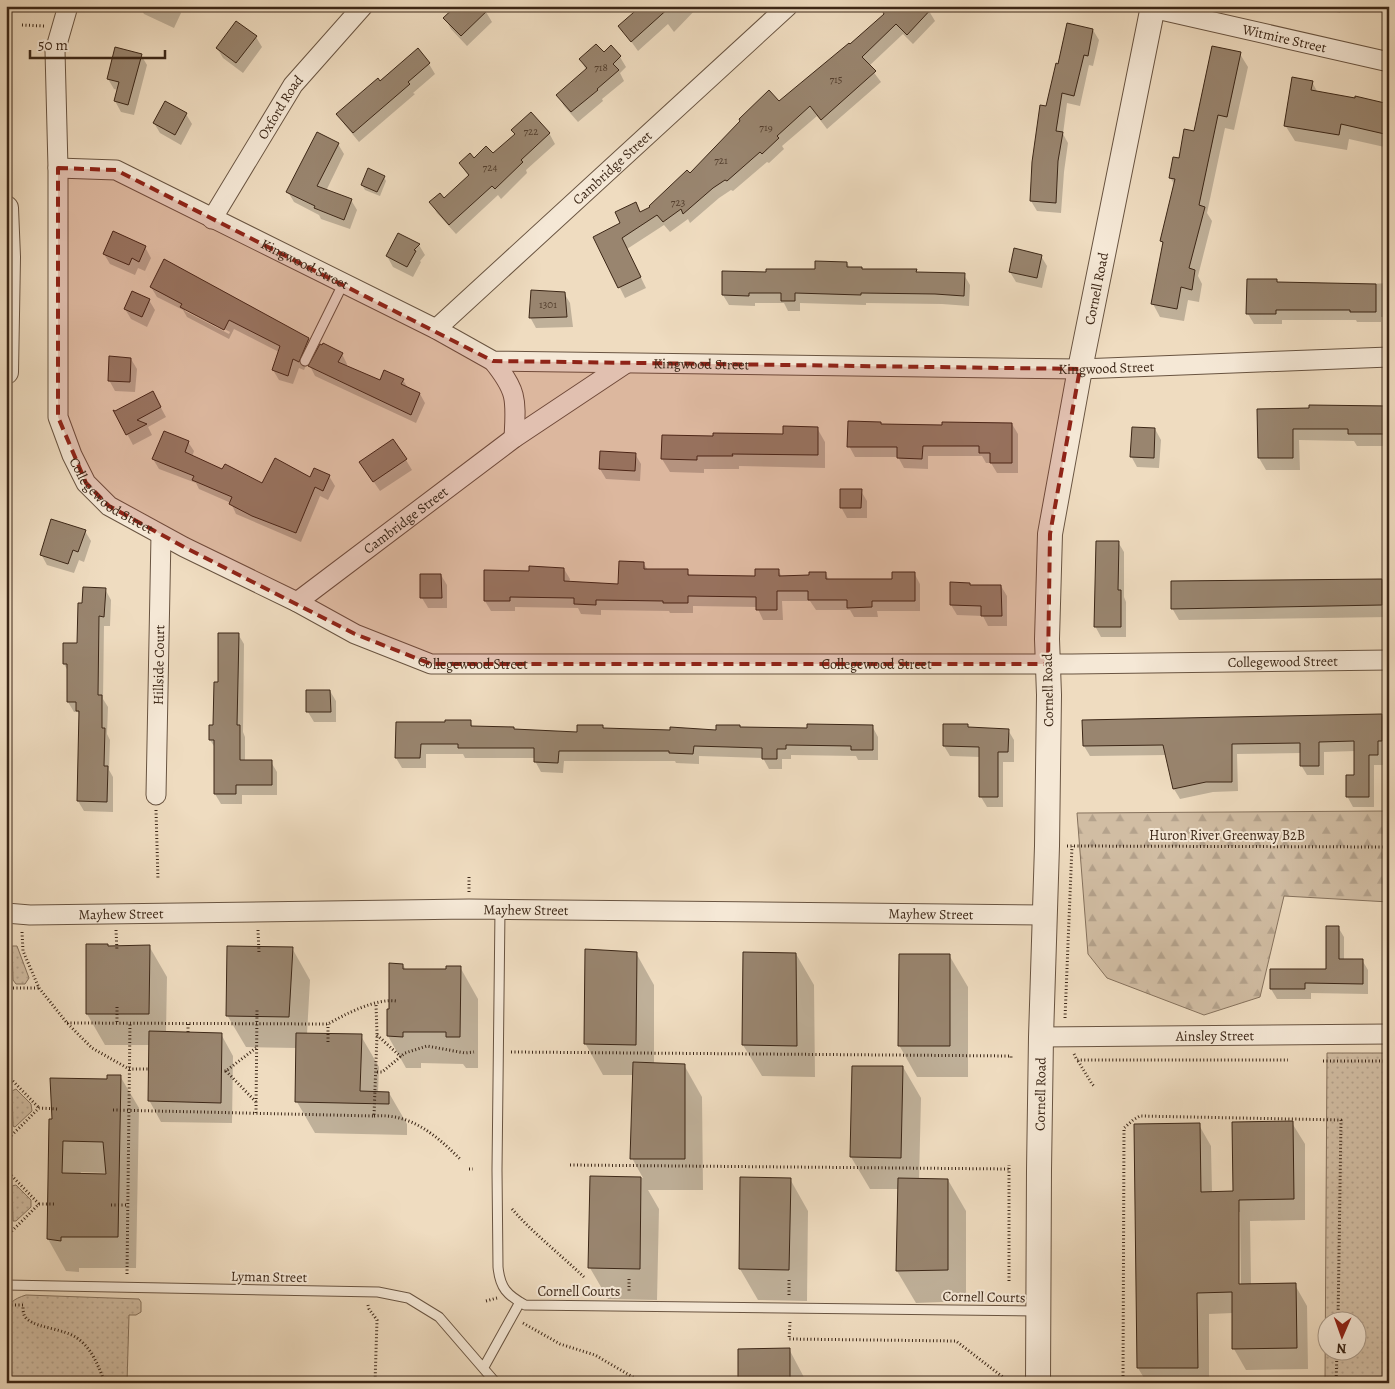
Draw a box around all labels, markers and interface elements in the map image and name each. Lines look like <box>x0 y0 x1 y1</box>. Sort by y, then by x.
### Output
street label: Witmire Street <box>1240 19 1329 57</box>
scale bar <box>30 28 165 60</box>
text: 50 m <box>38 35 68 55</box>
house number: 718 <box>594 60 608 75</box>
street label: Oxford Road <box>253 70 307 143</box>
house number: 715 <box>829 72 843 87</box>
house number: 719 <box>759 120 773 135</box>
house number: 722 <box>523 124 539 139</box>
street label: Cambridge Street <box>568 126 656 209</box>
house number: 721 <box>714 153 728 168</box>
house number: 724 <box>483 160 497 175</box>
house number: 723 <box>671 195 685 210</box>
street label: Kingwood Street <box>258 234 352 294</box>
street label: Cornell Road <box>1080 250 1113 326</box>
house number: 1301 <box>539 297 557 312</box>
street label: Kingwood Street <box>653 354 750 374</box>
street label: Kingwood Street <box>1058 357 1155 379</box>
street label: Collegewood Street <box>65 454 158 538</box>
street label: Cambridge Street <box>359 482 452 558</box>
street label: Hillside Court <box>148 624 169 705</box>
street label: Collegewood Street <box>415 650 528 674</box>
street label: Collegewood Street <box>1227 651 1338 672</box>
street label: Cornell Road <box>1038 653 1058 727</box>
street label: Collegewood Street <box>822 655 932 674</box>
street label: Huron River Greenway B2B <box>1149 826 1305 845</box>
street label: Mayhew Street <box>483 900 569 920</box>
street label: Mayhew Street <box>78 904 164 924</box>
street label: Mayhew Street <box>888 904 974 924</box>
street label: Ainsley Street <box>1175 1026 1255 1045</box>
street label: Cornell Road <box>1030 1057 1050 1131</box>
street label: Lyman Street <box>231 1267 308 1287</box>
street label: Cornell Courts <box>537 1282 621 1301</box>
street label: Cornell Courts <box>942 1287 1026 1307</box>
north arrow <box>1318 1312 1368 1362</box>
text: N <box>1336 1339 1347 1358</box>

